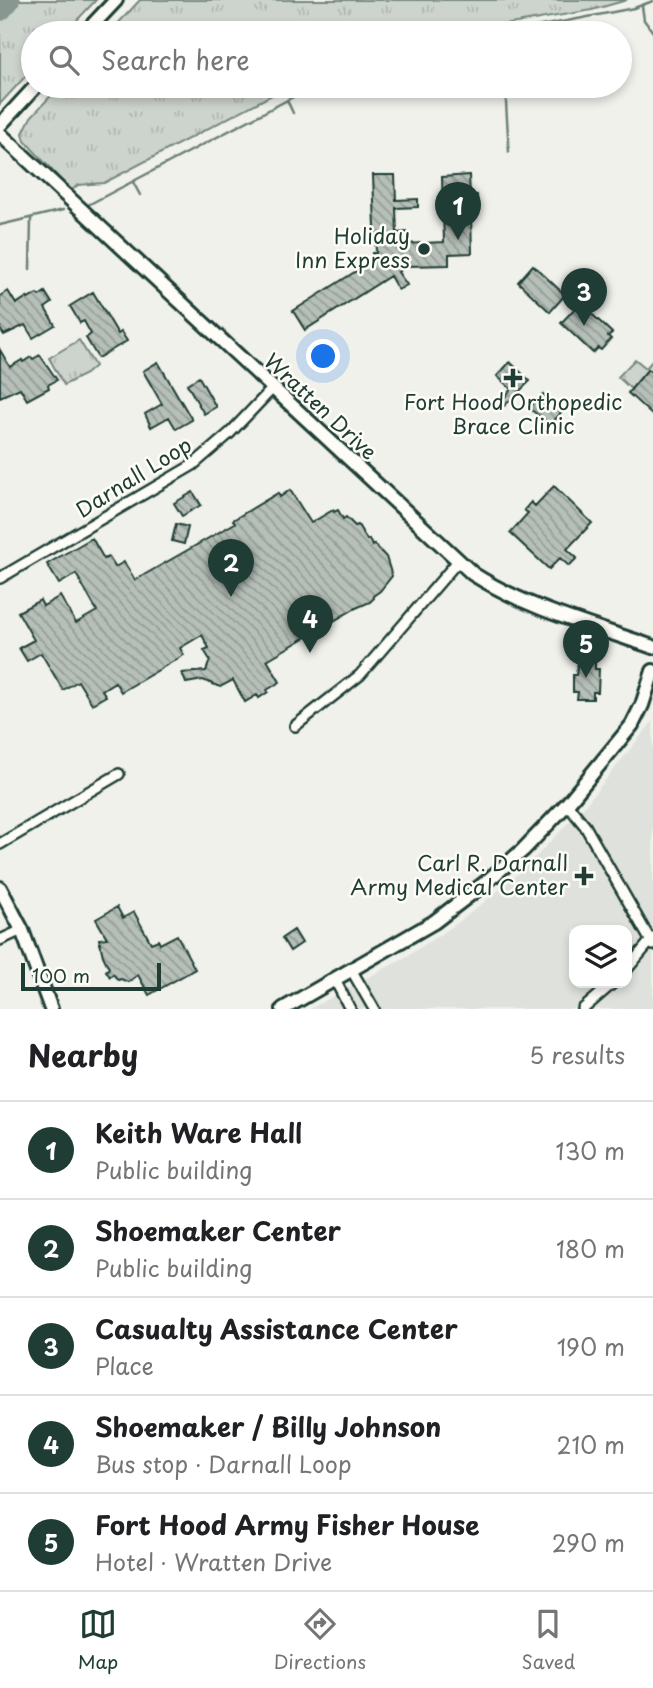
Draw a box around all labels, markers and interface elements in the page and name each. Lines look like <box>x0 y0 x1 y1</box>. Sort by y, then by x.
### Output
search box <box>21 21 632 98</box>
text: Search here <box>101 40 250 79</box>
icon: search <box>45 41 83 79</box>
pin: 1 <box>435 182 481 240</box>
place label: Holiday Inn Express <box>295 219 410 275</box>
marker: Holiday Inn Express <box>416 241 432 257</box>
pin: 3 <box>561 268 607 326</box>
your location <box>306 339 340 373</box>
street label: Wratten Drive <box>258 345 385 466</box>
marker: Fort Hood Orthopedic Brace Clinic <box>503 368 523 388</box>
place label: Fort Hood Orthopedic Brace Clinic <box>404 385 622 441</box>
street label: Darnall Loop <box>69 428 197 525</box>
pin: 2 <box>208 539 254 597</box>
pin: 4 <box>287 595 333 653</box>
pin: 5 <box>563 620 609 678</box>
place label: Carl R. Darnall Army Medical Center <box>350 846 568 902</box>
marker: Carl R. Darnall Army Medical Center <box>574 866 594 886</box>
map controls <box>569 925 632 988</box>
button: layers <box>569 925 632 988</box>
scale bar <box>21 960 161 992</box>
text: 100 m <box>32 961 90 989</box>
text: Nearby <box>28 1032 138 1077</box>
text: 5 results <box>529 1037 625 1072</box>
text: Keith Ware Hall <box>95 1113 302 1152</box>
text: 1 <box>46 1133 57 1168</box>
text: 130 m <box>555 1133 625 1168</box>
text: Public building <box>95 1152 252 1187</box>
text: Shoemaker Center <box>95 1211 341 1250</box>
text: 2 <box>43 1231 59 1266</box>
text: 180 m <box>556 1231 625 1266</box>
text: Public building <box>95 1250 252 1285</box>
text: Casualty Assistance Center <box>95 1309 458 1348</box>
text: 3 <box>43 1329 59 1364</box>
text: 190 m <box>557 1329 625 1364</box>
text: Place <box>95 1348 154 1383</box>
text: Shoemaker / Billy Johnson <box>95 1407 441 1446</box>
text: 4 <box>43 1427 59 1462</box>
text: 210 m <box>557 1427 625 1462</box>
text: Bus stop · Darnall Loop <box>95 1446 352 1481</box>
text: Fort Hood Army Fisher House <box>95 1505 479 1544</box>
text: 5 <box>44 1525 58 1560</box>
text: 290 m <box>552 1525 625 1560</box>
text: Hotel · Wratten Drive <box>95 1544 332 1579</box>
tab: Map <box>78 1605 118 1675</box>
tab: Directions <box>274 1605 366 1675</box>
tab: Saved <box>521 1605 575 1675</box>

